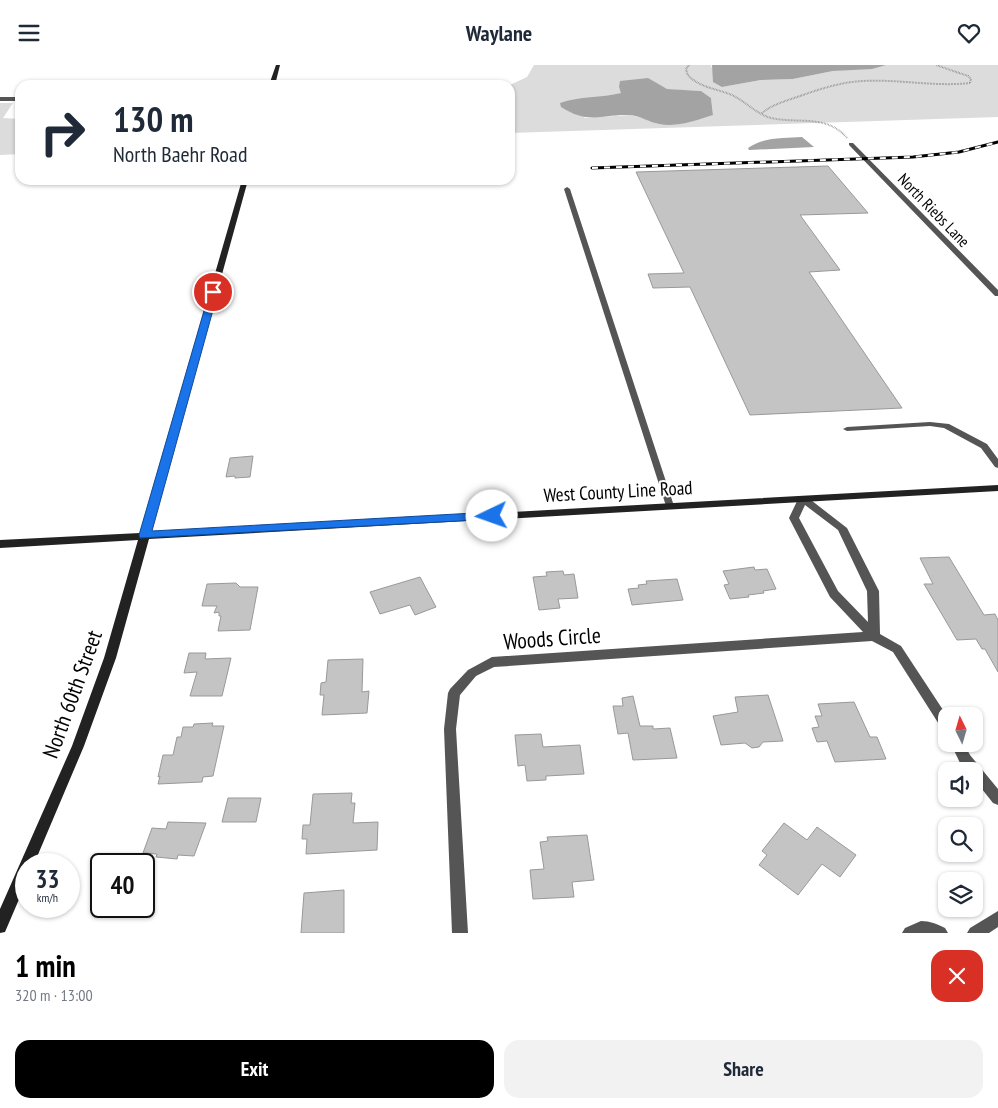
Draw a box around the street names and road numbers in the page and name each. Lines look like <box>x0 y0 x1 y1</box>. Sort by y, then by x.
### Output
street label: North Riebs Lane <box>894 169 974 251</box>
street label: West County Line Road <box>543 475 693 507</box>
street label: Woods Circle <box>502 621 602 655</box>
street label: North 60th Street <box>36 626 108 762</box>

